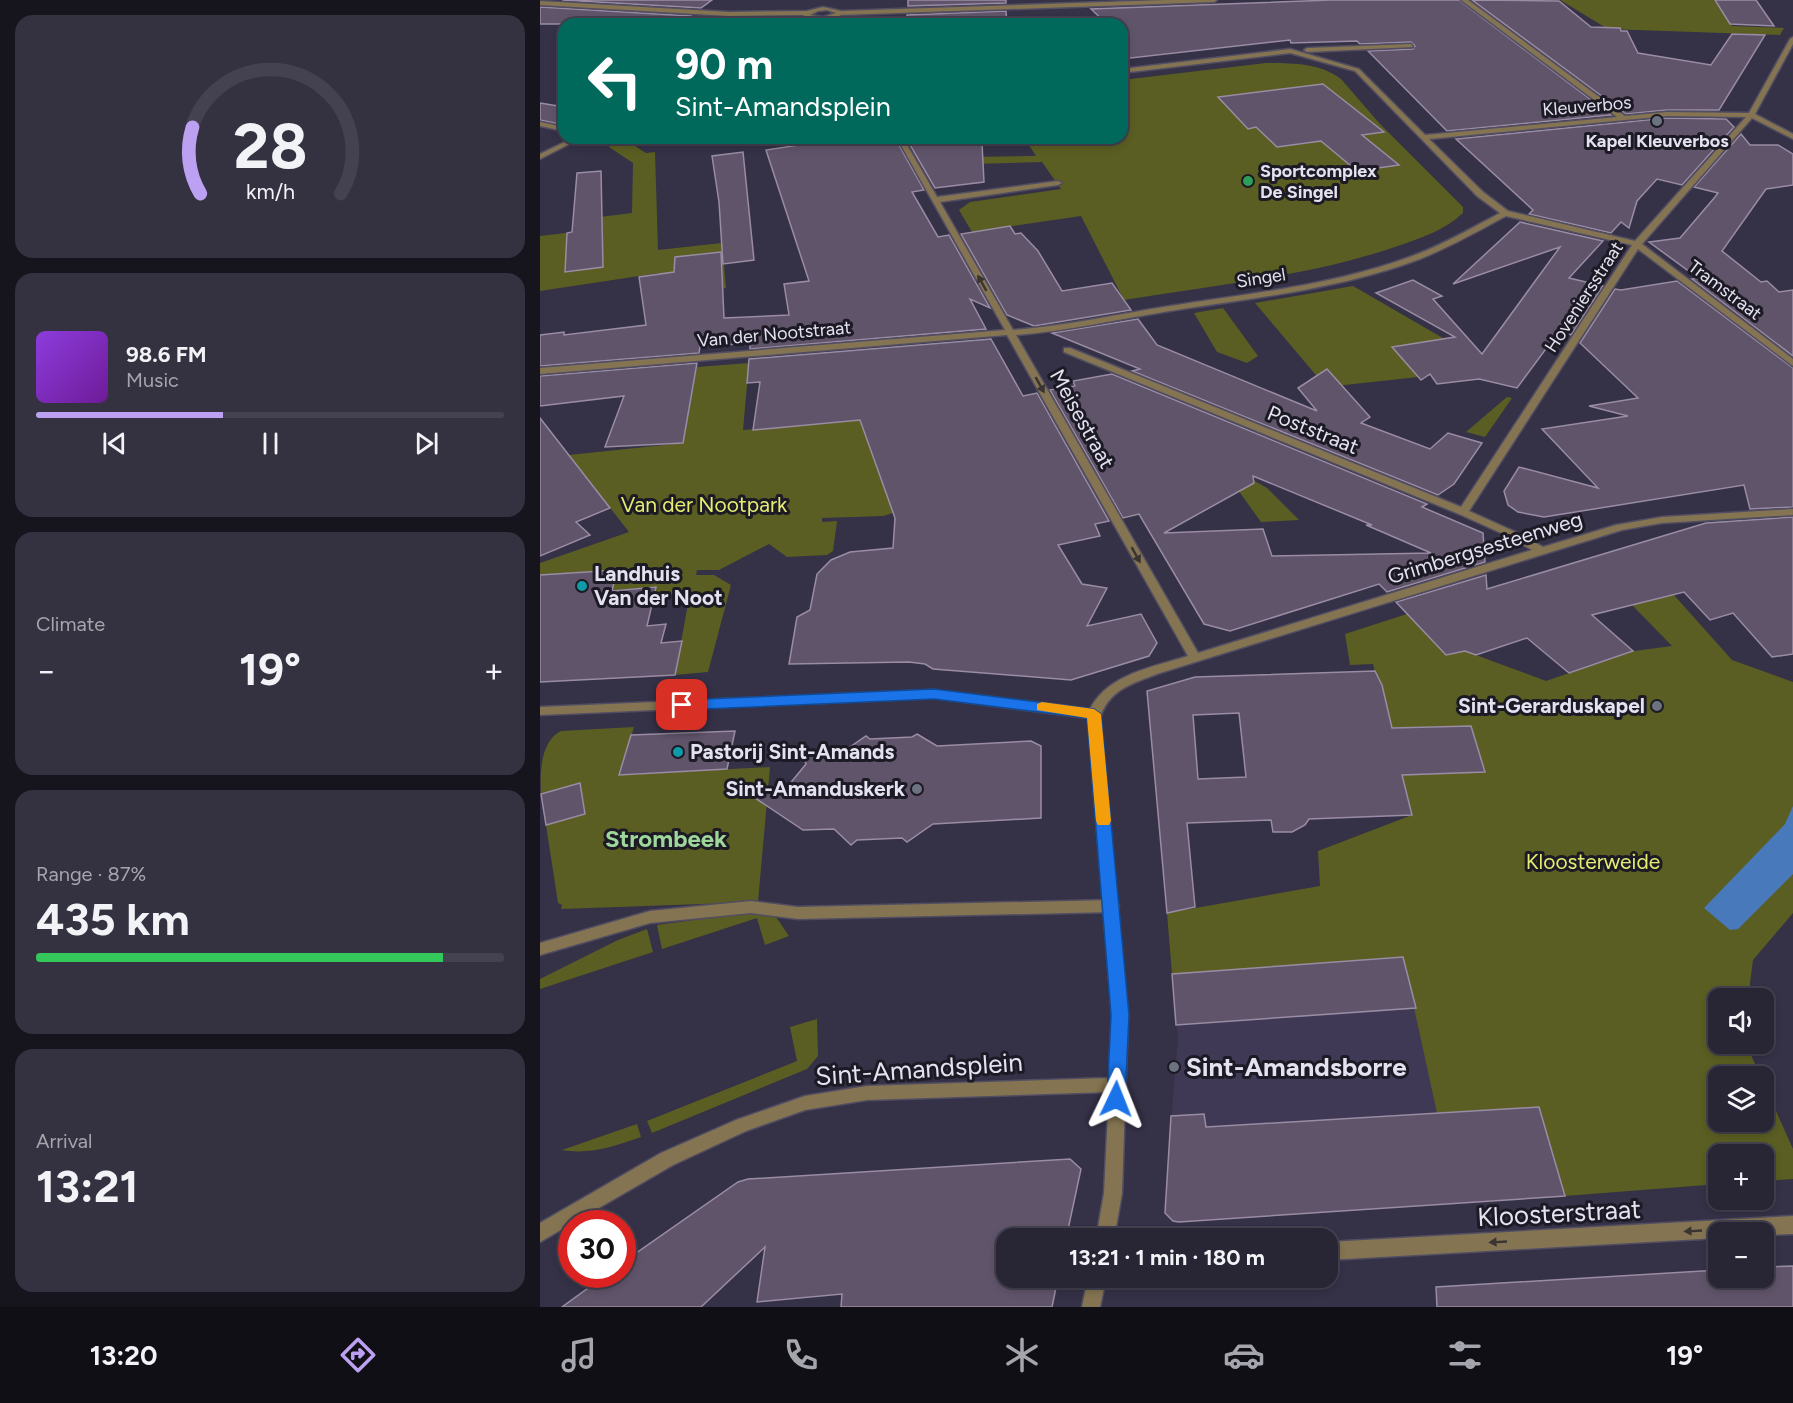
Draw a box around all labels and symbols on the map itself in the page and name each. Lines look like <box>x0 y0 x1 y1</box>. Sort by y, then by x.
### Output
street label: Kleuverbos <box>1542 91 1632 121</box>
marker: Kapel Kleuverbos <box>1650 114 1664 128</box>
place label: Kapel Kleuverbos <box>1585 130 1729 152</box>
place label: Sportcomplex De Singel <box>1260 160 1377 203</box>
marker: Sportcomplex De Singel <box>1241 174 1255 188</box>
street label: Hoveniersstraat <box>1540 237 1628 357</box>
street label: Tramstraat <box>1684 255 1766 325</box>
street label: Singel <box>1235 263 1287 293</box>
one-way arrow <box>977 274 987 291</box>
street label: Van der Nootstraat <box>696 316 852 352</box>
street label: Meisestraat <box>1045 365 1120 473</box>
one-way arrow <box>1035 377 1045 394</box>
street label: Poststraat <box>1264 400 1362 459</box>
park label: Van der Nootpark <box>621 492 788 517</box>
street label: Grimbergsesteenweg <box>1384 506 1585 589</box>
one-way arrow <box>1131 547 1141 564</box>
place label: Landhuis Van der Noot <box>594 561 723 610</box>
marker: Landhuis Van der Noot <box>575 579 589 593</box>
pin <box>656 679 707 730</box>
place label: Sint-Gerarduskapel <box>1458 693 1645 718</box>
marker: Sint-Gerarduskapel <box>1650 699 1664 713</box>
place label: Pastorij Sint-Amands <box>690 739 895 764</box>
marker: Pastorij Sint-Amands <box>671 745 685 759</box>
place label: Sint-Amanduskerk <box>726 776 906 801</box>
marker: Sint-Amanduskerk <box>910 782 924 796</box>
district label: Strombeek <box>605 824 727 853</box>
park label: Kloosterweide <box>1526 849 1660 874</box>
street label: Sint-Amandsplein <box>814 1046 1024 1092</box>
place label: Sint-Amandsborre <box>1186 1051 1407 1083</box>
marker: Sint-Amandsborre <box>1167 1060 1181 1074</box>
position arrow <box>1084 1067 1148 1131</box>
street label: Kloosterstraat <box>1476 1193 1642 1233</box>
speed limit sign: 30 <box>558 1210 636 1288</box>
one-way arrow <box>1683 1226 1702 1235</box>
one-way arrow <box>1488 1237 1507 1246</box>

